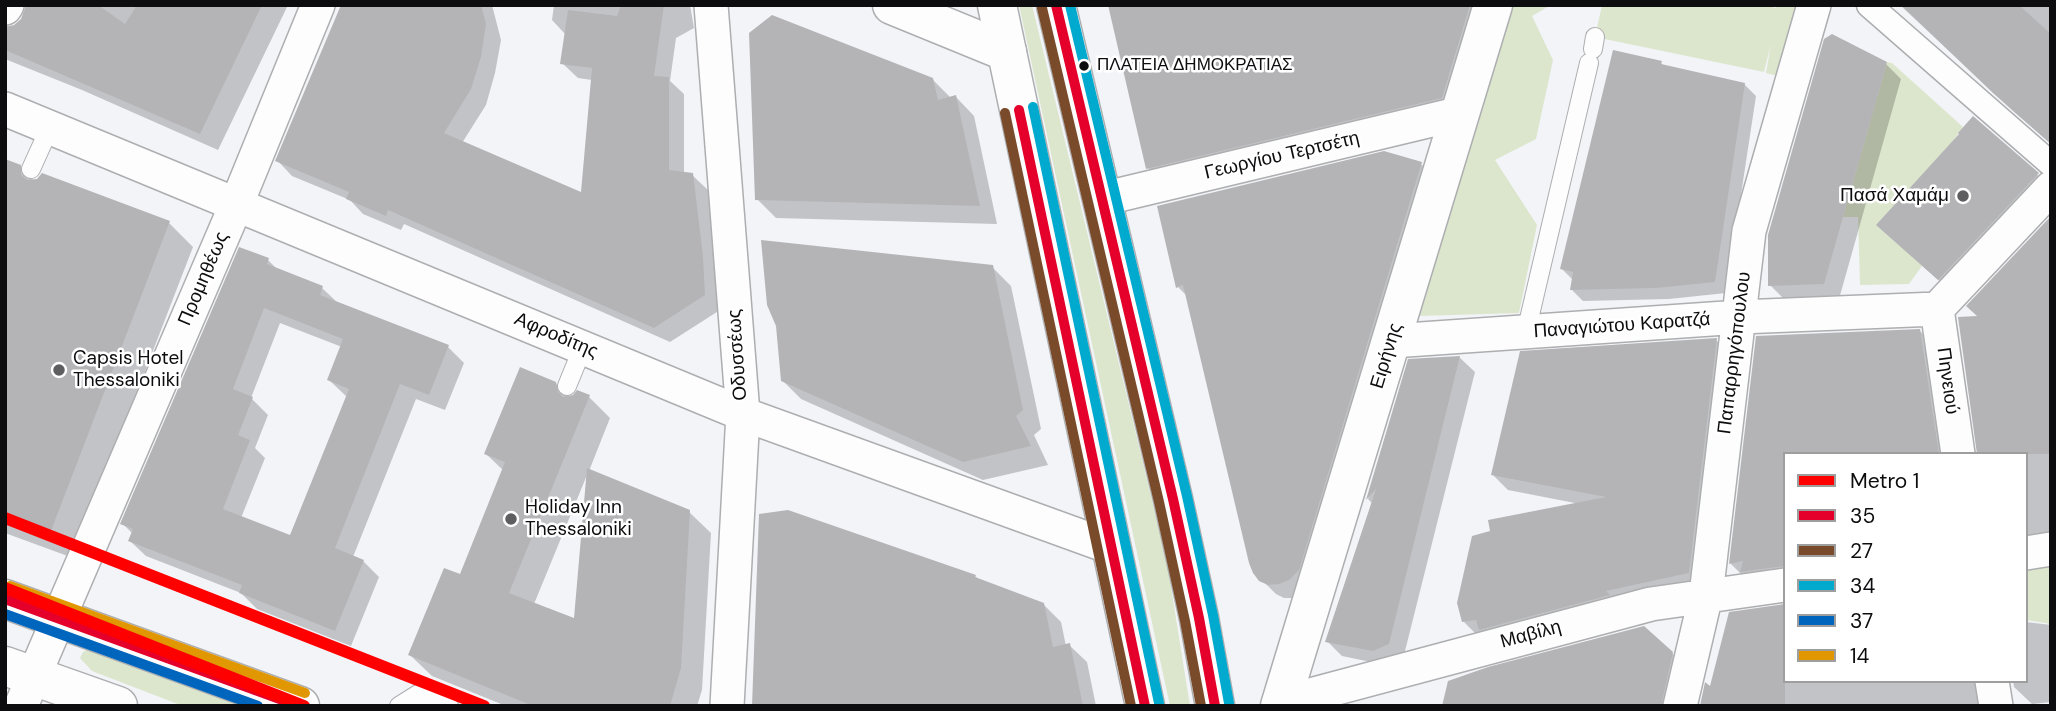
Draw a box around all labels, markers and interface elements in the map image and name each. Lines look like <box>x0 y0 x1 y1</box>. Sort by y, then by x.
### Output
place label: ΠΛΑΤΕΙΑ ΔΗΜΟΚΡΑΤΙΑΣ <box>1097 56 1292 76</box>
marker: ΠΛΑΤΕΙΑ ΔΗΜΟΚΡΑΤΙΑΣ <box>1077 59 1091 73</box>
street label: Γεωργίου Τερτσέτη <box>1202 127 1362 185</box>
place label: Πασά Χαμάμ <box>1840 185 1949 207</box>
marker: Πασά Χαμάμ <box>1955 188 1971 204</box>
street label: Προμηθέως <box>174 229 234 329</box>
street label: Παπαρρηγόπουλου <box>1714 270 1756 436</box>
street label: Αφροδίτης <box>511 308 601 364</box>
street label: Οδυσσέως <box>723 308 753 402</box>
street label: Παναγιώτου Καρατζά <box>1533 308 1711 344</box>
street label: Ειρήνης <box>1366 320 1408 392</box>
street label: Πηνειού <box>1931 346 1963 416</box>
place label: Capsis Hotel Thessaloniki <box>73 348 184 392</box>
marker: Capsis Hotel Thessaloniki <box>51 362 67 378</box>
legend <box>1783 452 2028 683</box>
text: Metro 1 <box>1850 467 1919 495</box>
place label: Holiday Inn Thessaloniki <box>525 497 632 541</box>
text: 35 <box>1850 502 1875 530</box>
marker: Holiday Inn Thessaloniki <box>503 511 519 527</box>
text: 27 <box>1850 537 1873 565</box>
text: 34 <box>1850 572 1875 600</box>
text: 37 <box>1850 607 1873 635</box>
street label: Μαβίλη <box>1498 616 1564 654</box>
text: 14 <box>1850 642 1869 670</box>

